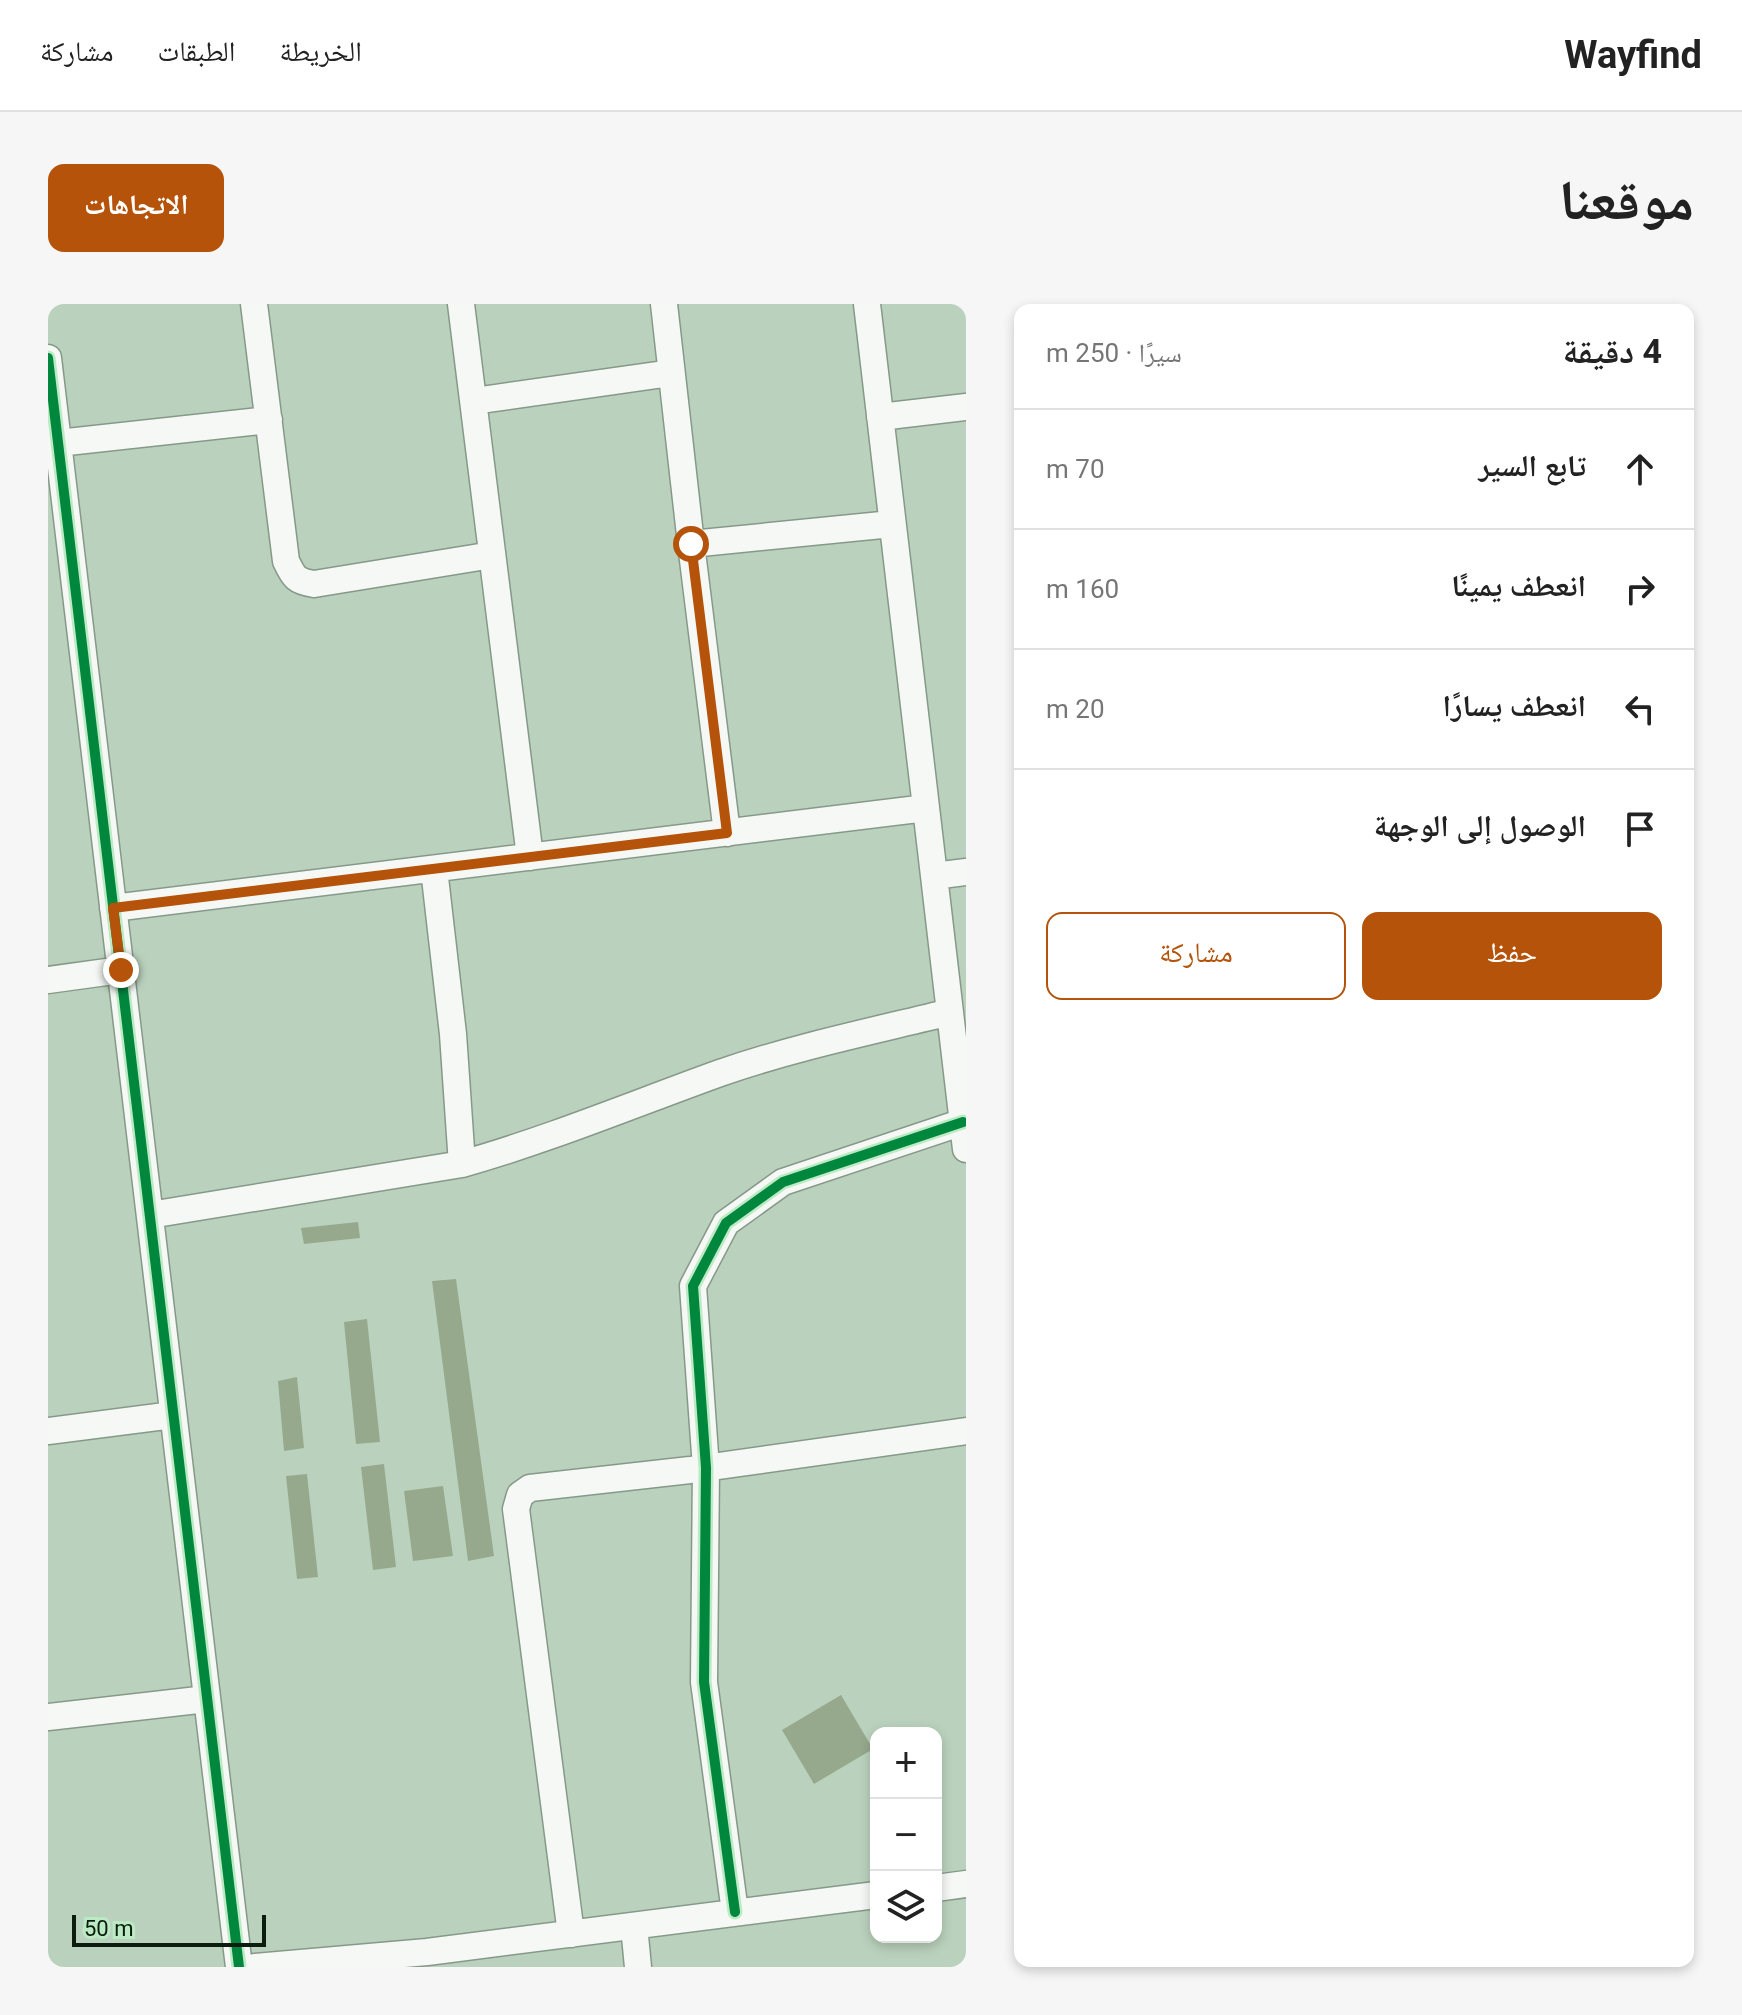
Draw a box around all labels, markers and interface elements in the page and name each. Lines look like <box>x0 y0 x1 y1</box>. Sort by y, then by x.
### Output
text: Wayfind <box>1564 33 1702 77</box>
text: مشاركة <box>40 35 114 68</box>
text: الطبقات <box>158 35 235 68</box>
text: الخريطة <box>279 35 362 68</box>
button: الاتجاهات <box>48 164 224 252</box>
text: موقعنا <box>1559 168 1694 234</box>
text: 4 دقيقة <box>1563 331 1662 371</box>
text: سيرًا · 250 m <box>1046 338 1182 368</box>
icon: ahead <box>1618 447 1662 491</box>
text: تابع السير <box>1478 448 1586 483</box>
text: 70 m <box>1046 454 1105 484</box>
route start <box>673 526 709 562</box>
icon: right <box>1618 567 1662 611</box>
text: انعطف يمينًا <box>1451 568 1586 603</box>
text: 160 m <box>1046 574 1119 604</box>
icon: left <box>1618 687 1662 731</box>
text: انعطف يسارًا <box>1443 688 1586 723</box>
text: 20 m <box>1046 694 1105 724</box>
icon: arrive <box>1618 807 1662 851</box>
text: الوصول إلى الوجهة <box>1374 808 1586 843</box>
button: مشاركة <box>1046 912 1346 1000</box>
button: حفظ <box>1362 912 1662 1000</box>
route end <box>103 952 139 988</box>
map controls <box>870 1727 942 1943</box>
button: + <box>870 1727 942 1799</box>
button: − <box>870 1799 942 1871</box>
button: layers <box>870 1871 942 1943</box>
scale bar <box>72 1911 266 1947</box>
text: 50 m <box>84 1916 133 1941</box>

